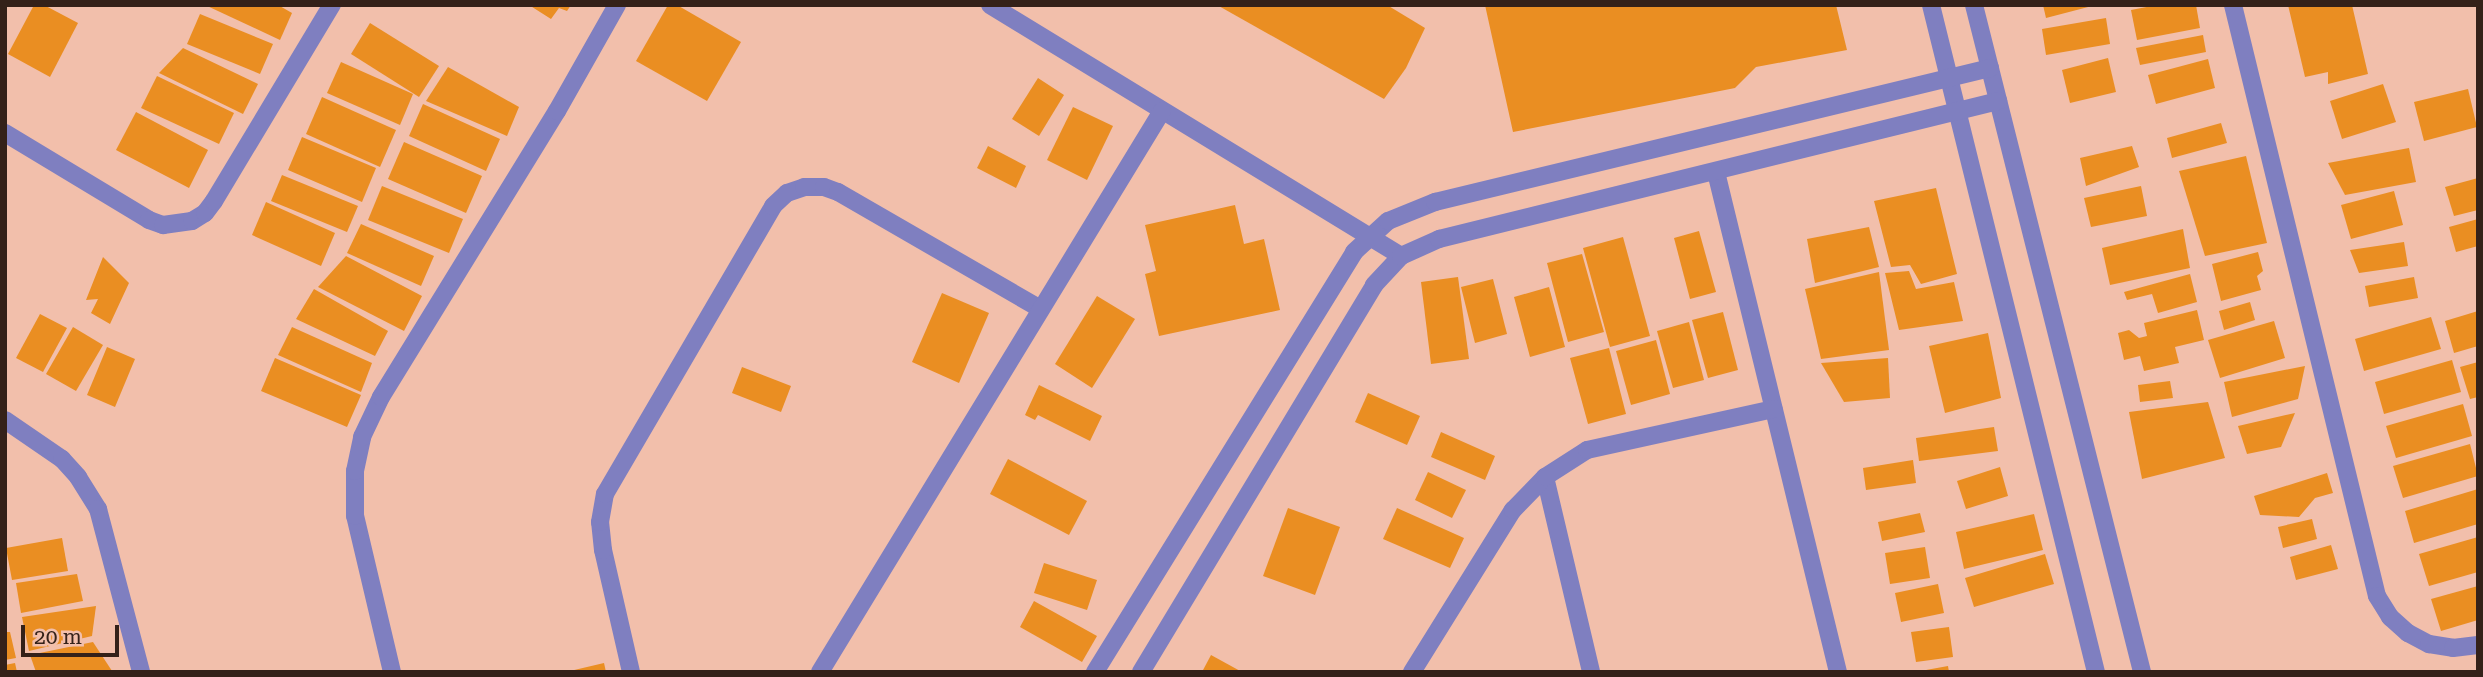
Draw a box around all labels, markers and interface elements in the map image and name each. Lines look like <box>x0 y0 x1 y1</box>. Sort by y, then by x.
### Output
scale bar <box>24 610 122 654</box>
text: 20 m <box>34 625 82 649</box>

